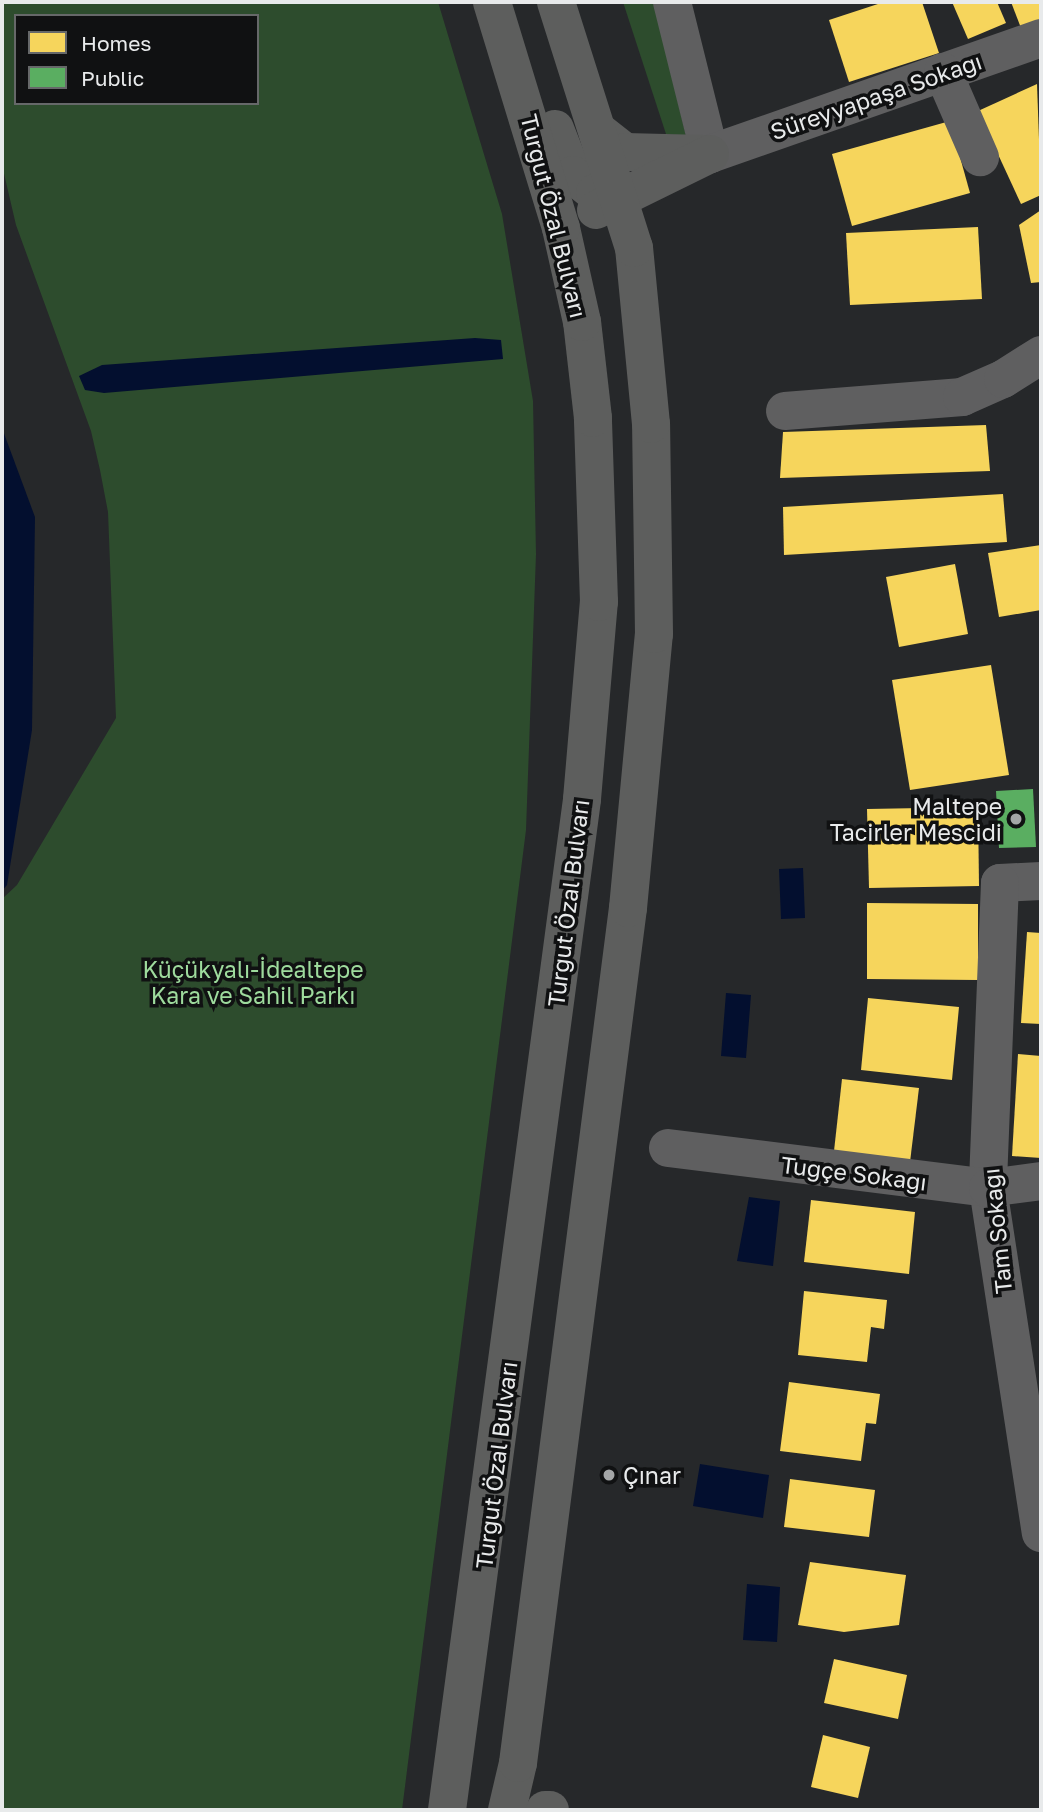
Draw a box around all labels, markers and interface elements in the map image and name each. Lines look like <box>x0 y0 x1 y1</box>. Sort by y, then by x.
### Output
legend <box>14 14 259 105</box>
text: Homes <box>81 30 151 56</box>
street label: Süreyyapaşa Sokağı <box>767 47 985 145</box>
text: Public <box>81 65 144 91</box>
street label: Turgut Özal Bulvarı <box>515 111 593 321</box>
place label: Maltepe Tacirler Mescidi <box>830 792 1002 846</box>
street label: Turgut Özal Bulvarı <box>542 798 594 1008</box>
marker: Maltepe Tacirler Mescidi <box>1008 811 1024 827</box>
park label: Küçükyalı-İdealtepe Kara ve Sahil Parkı <box>142 955 364 1009</box>
street label: Tuğçe Sokağı <box>780 1150 928 1196</box>
street label: Tam Sokağı <box>977 1167 1017 1295</box>
street label: Turgut Özal Bulvarı <box>470 1360 522 1570</box>
place label: Çınar <box>623 1461 681 1489</box>
marker: Çınar <box>601 1467 617 1483</box>

